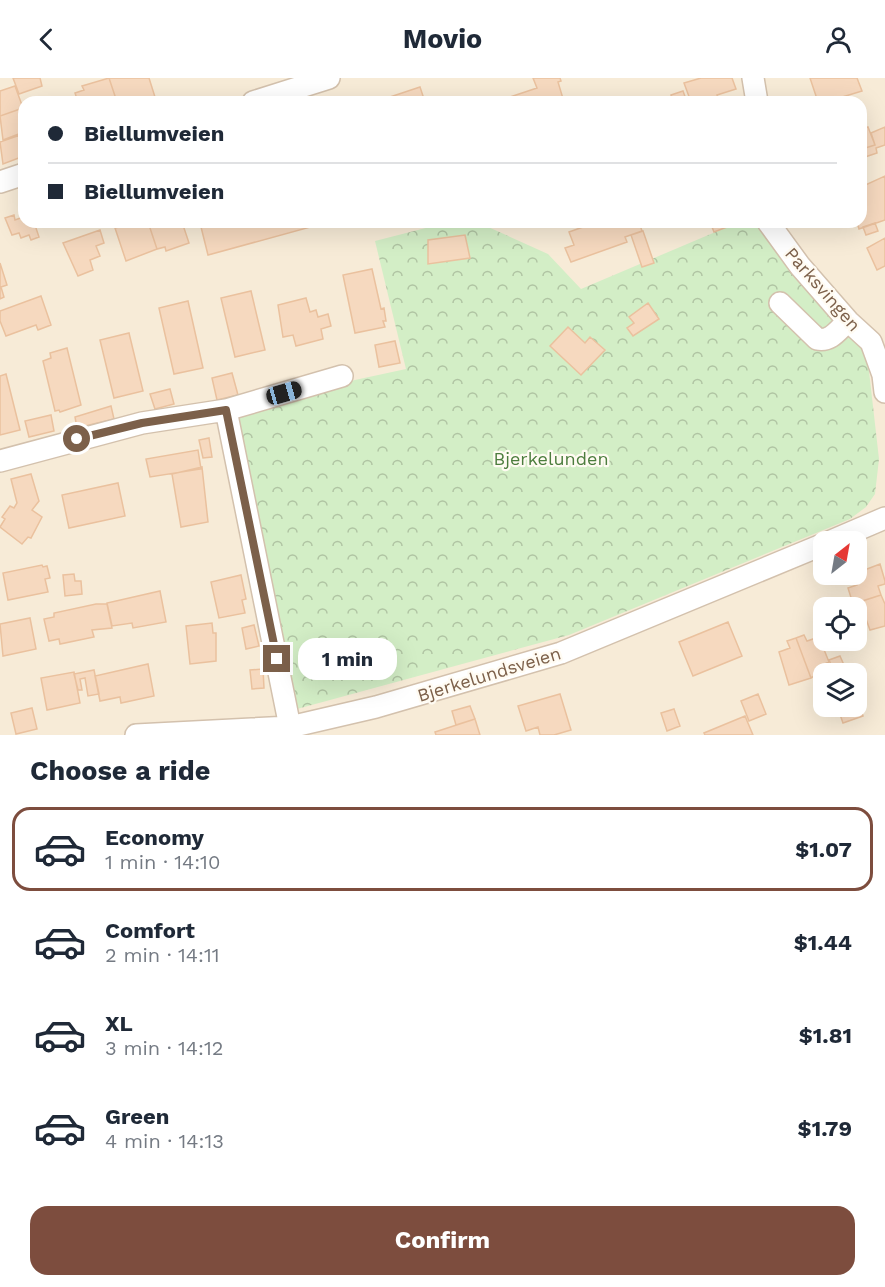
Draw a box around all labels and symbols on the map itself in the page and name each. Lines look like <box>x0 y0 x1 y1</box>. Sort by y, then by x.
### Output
street label: Parksvingen <box>781 243 865 335</box>
car <box>264 379 304 407</box>
route start <box>63 425 90 452</box>
park label: Bjerkelunden <box>493 448 609 469</box>
north arrow <box>813 531 867 585</box>
callout: 1 min <box>298 638 397 680</box>
street label: Bjerkelundsveien <box>415 642 563 706</box>
route end <box>263 645 290 672</box>

